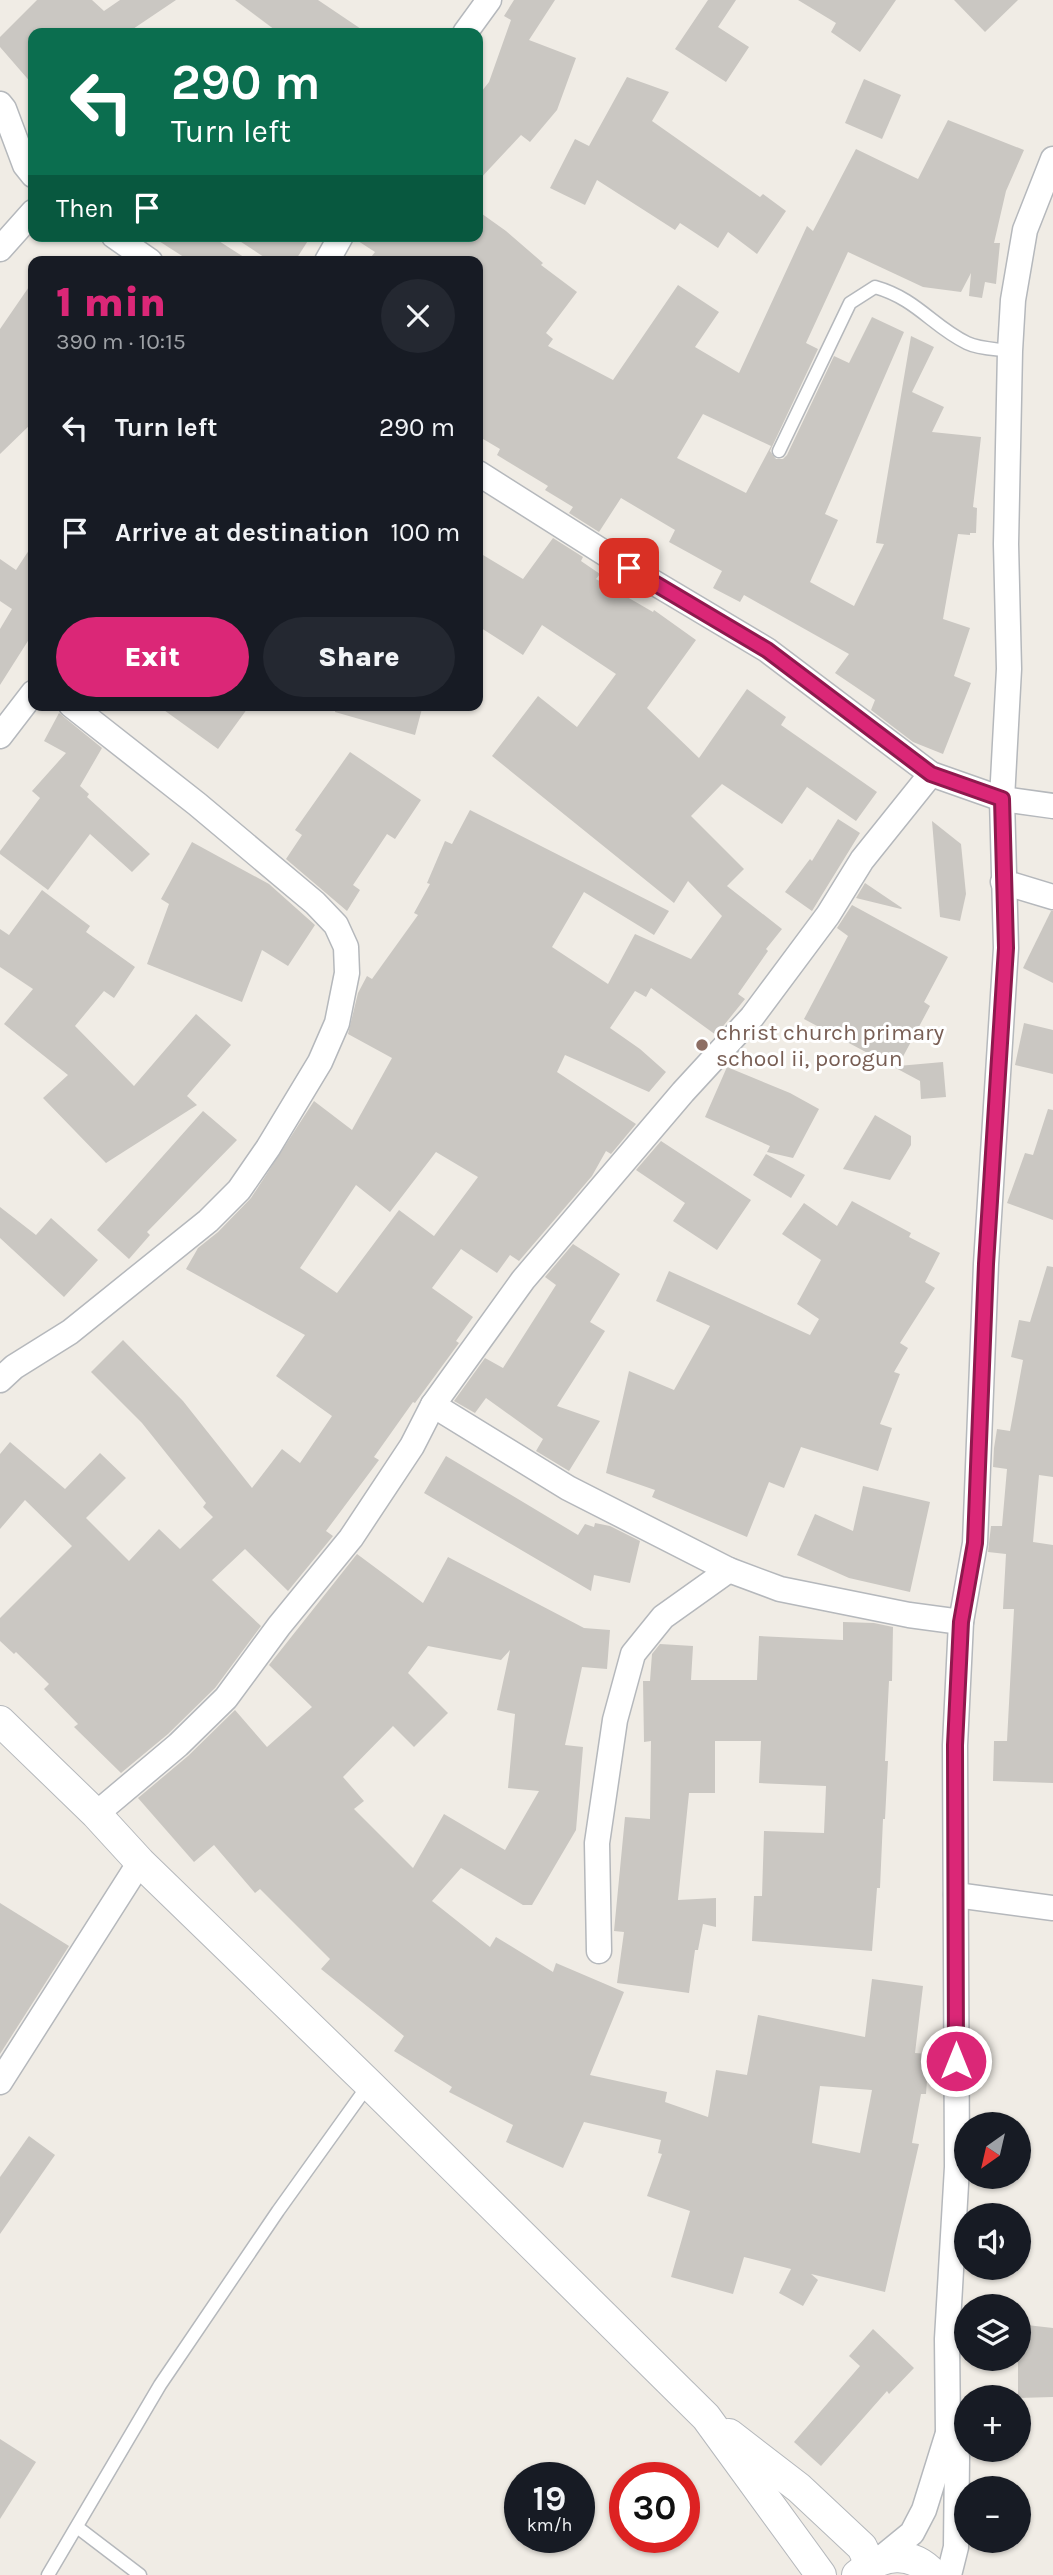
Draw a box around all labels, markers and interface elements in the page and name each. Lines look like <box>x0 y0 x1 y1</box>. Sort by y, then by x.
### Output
text: 290 m <box>171 54 320 111</box>
icon: left <box>56 56 147 147</box>
text: Turn left <box>171 113 291 150</box>
icon: arrive <box>128 189 166 227</box>
text: Then <box>56 193 114 224</box>
text: 1 min <box>56 277 166 327</box>
button: close <box>381 279 455 353</box>
text: 390 m · 10:15 <box>56 328 186 355</box>
icon: left <box>56 409 94 447</box>
text: Turn left <box>115 412 217 443</box>
text: 290 m <box>379 412 455 443</box>
icon: arrive <box>56 514 94 552</box>
text: Arrive at destination <box>115 517 369 548</box>
text: 100 m <box>390 517 460 548</box>
pin <box>599 538 659 598</box>
icon: arrive <box>610 549 648 587</box>
button: Exit <box>56 617 249 697</box>
button: Share <box>263 617 455 697</box>
place label: christ church primary school ii, porogun <box>716 1019 944 1072</box>
marker: christ church primary school ii, porogun <box>694 1037 710 1053</box>
position arrow <box>919 2024 993 2098</box>
north arrow <box>954 2112 1031 2189</box>
map controls <box>954 2112 1031 2553</box>
button: sound <box>954 2203 1031 2280</box>
button: layers <box>954 2294 1031 2371</box>
button: + <box>954 2385 1031 2462</box>
speed limit sign: 30 <box>609 2462 700 2553</box>
button: − <box>954 2476 1031 2553</box>
text: 19 <box>533 2478 566 2519</box>
text: km/h <box>527 2514 572 2536</box>

